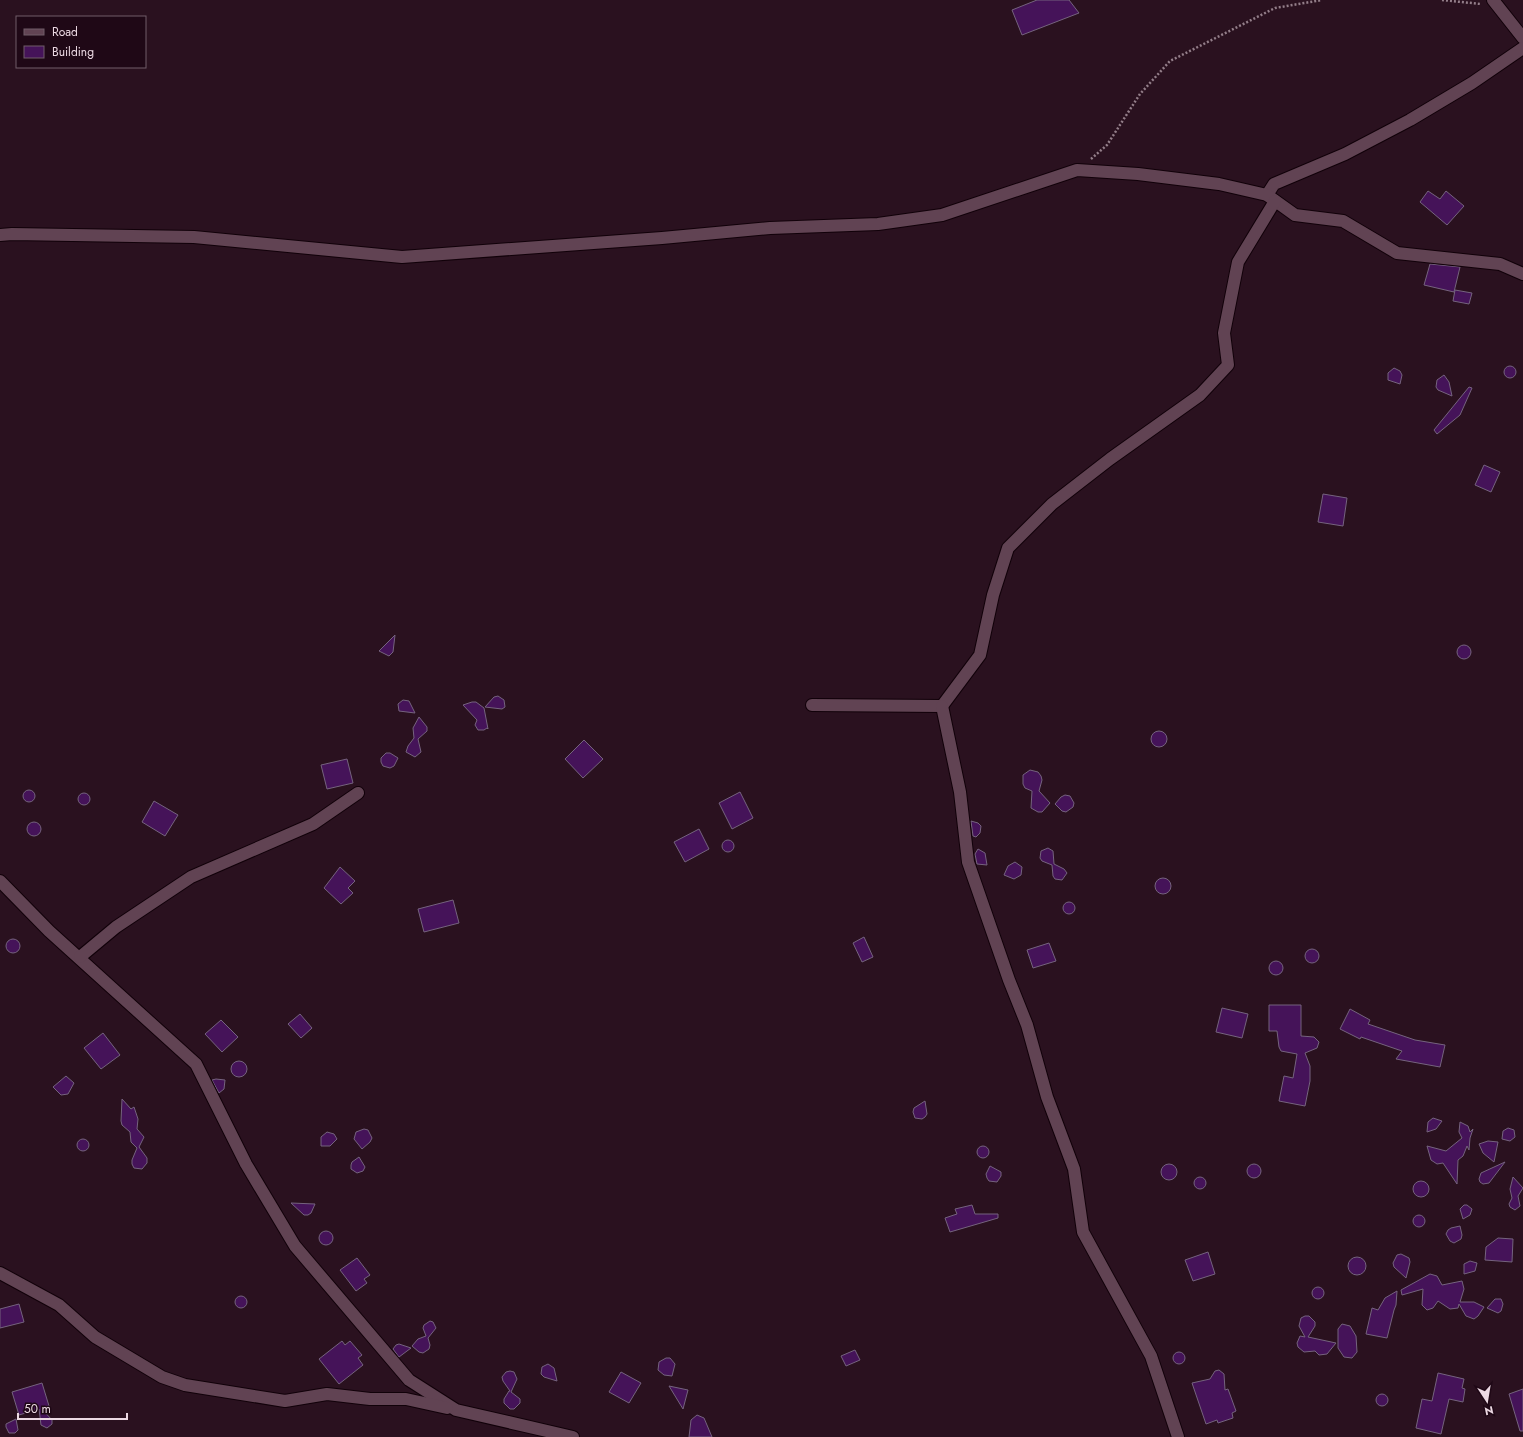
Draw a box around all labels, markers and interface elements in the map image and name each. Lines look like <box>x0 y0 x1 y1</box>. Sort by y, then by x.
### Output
legend <box>16 16 146 68</box>
text: Road <box>52 23 78 41</box>
text: Building <box>52 43 94 61</box>
north arrow <box>1467 1381 1507 1421</box>
scale bar <box>18 1395 127 1421</box>
text: 50 m <box>24 1400 51 1418</box>
text: N <box>1483 1402 1495 1420</box>

